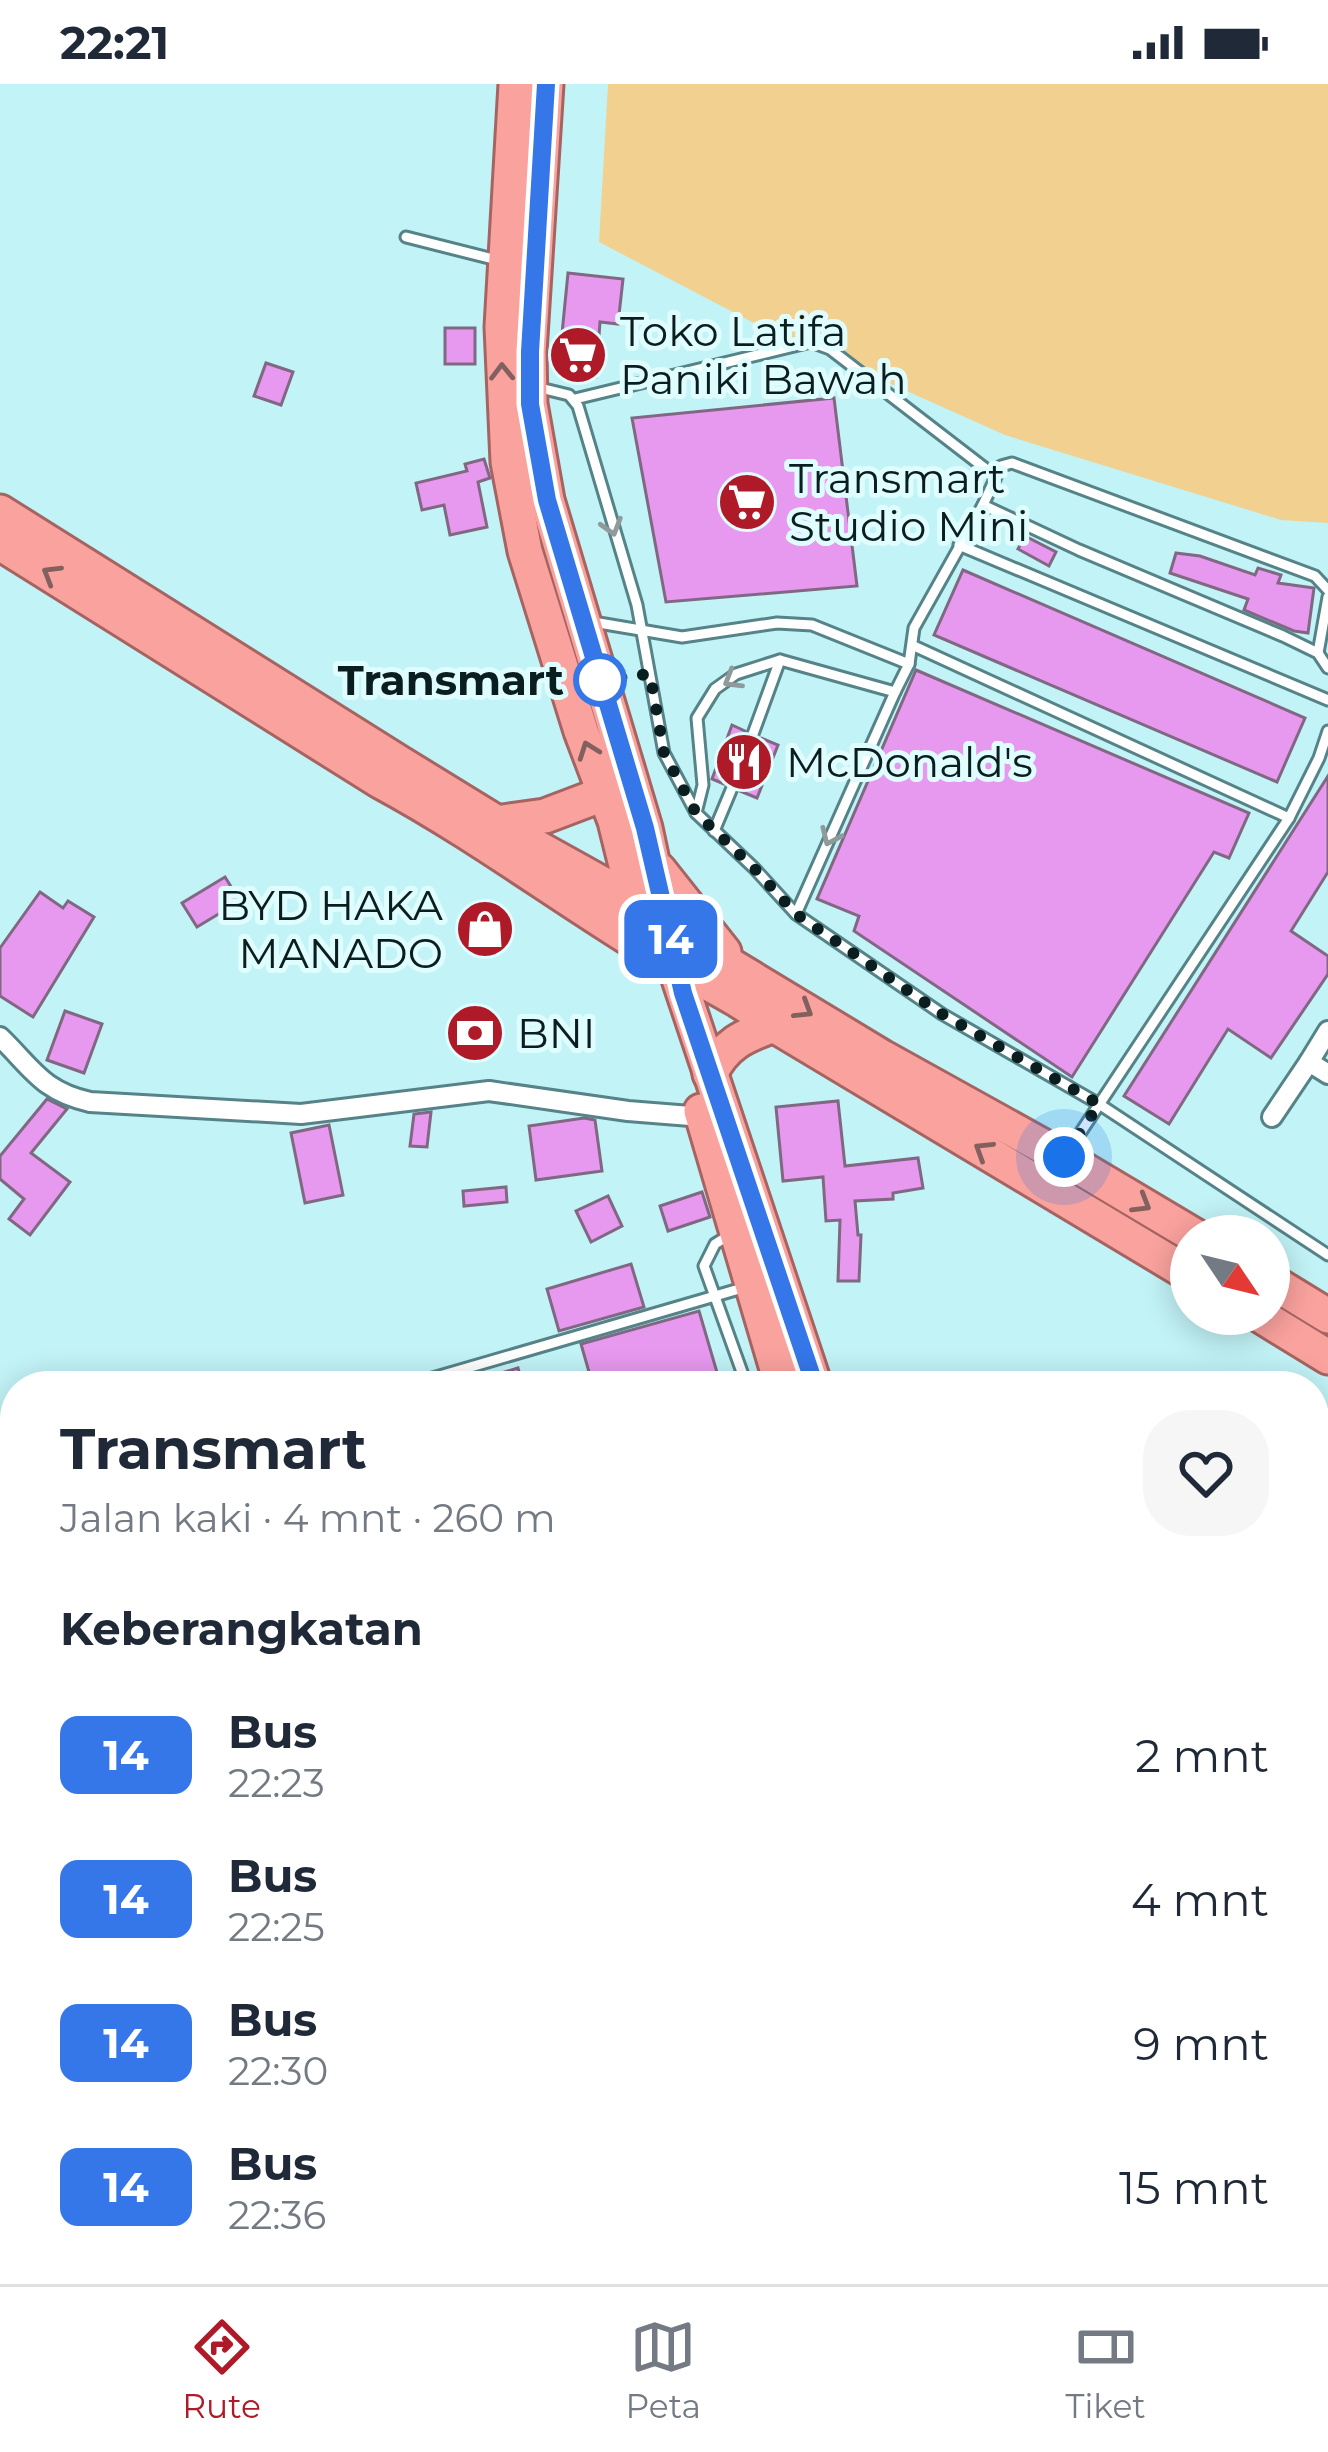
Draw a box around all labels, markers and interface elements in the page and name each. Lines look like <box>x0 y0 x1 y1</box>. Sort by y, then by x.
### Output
text: 22:21 <box>60 15 169 70</box>
place label: Toko Latifa Paniki Bawah <box>620 305 907 405</box>
supermarket icon: Toko Latifa Paniki Bawah <box>547 324 609 386</box>
one-way arrow <box>490 362 516 381</box>
place label: Transmart Studio Mini <box>789 452 1028 552</box>
supermarket icon: Transmart Studio Mini <box>716 471 778 533</box>
one-way arrow <box>598 515 623 536</box>
one-way arrow <box>42 566 64 588</box>
place label: Transmart <box>338 654 564 706</box>
marker: Transmart <box>575 655 625 705</box>
one-way arrow <box>723 666 745 688</box>
restaurant icon: McDonald's <box>713 731 775 793</box>
place label: McDonald's <box>786 736 1033 788</box>
one-way arrow <box>578 741 602 762</box>
one-way arrow <box>821 825 845 846</box>
place label: BYD HAKA MANADO <box>218 879 444 979</box>
shop icon: BYD HAKA MANADO <box>454 898 516 960</box>
line badge: 14 <box>617 900 725 978</box>
text: 14 <box>648 913 694 965</box>
one-way arrow <box>791 996 813 1018</box>
bank icon: BNI <box>444 1002 506 1064</box>
place label: BNI <box>517 1007 596 1059</box>
your location <box>1034 1127 1094 1187</box>
one-way arrow <box>974 1143 996 1165</box>
one-way arrow <box>1129 1190 1151 1212</box>
north arrow <box>1170 1215 1290 1335</box>
map controls <box>1170 1215 1290 1335</box>
button: heart <box>1143 1410 1269 1536</box>
text: Transmart <box>60 1414 367 1483</box>
text: Jalan kaki · 4 mnt · 260 m <box>60 1494 556 1542</box>
text: Keberangkatan <box>60 1601 423 1656</box>
text: Bus <box>228 1704 317 1759</box>
text: 2 mnt <box>1135 1728 1269 1783</box>
text: 14 <box>103 1729 149 1781</box>
text: 22:23 <box>228 1759 325 1807</box>
text: Bus <box>228 1848 317 1903</box>
text: 4 mnt <box>1131 1872 1269 1927</box>
text: 14 <box>103 1873 149 1925</box>
text: 22:25 <box>228 1903 325 1951</box>
text: Bus <box>228 1992 317 2047</box>
text: 9 mnt <box>1133 2016 1269 2071</box>
text: 14 <box>103 2017 149 2069</box>
text: 22:30 <box>228 2047 328 2095</box>
text: Bus <box>228 2136 317 2191</box>
text: 15 mnt <box>1119 2160 1269 2215</box>
text: 14 <box>103 2161 149 2213</box>
text: 22:36 <box>228 2191 326 2239</box>
tab: Rute <box>182 2314 261 2426</box>
tab: Peta <box>626 2314 701 2426</box>
tab: Tiket <box>1066 2314 1146 2426</box>

